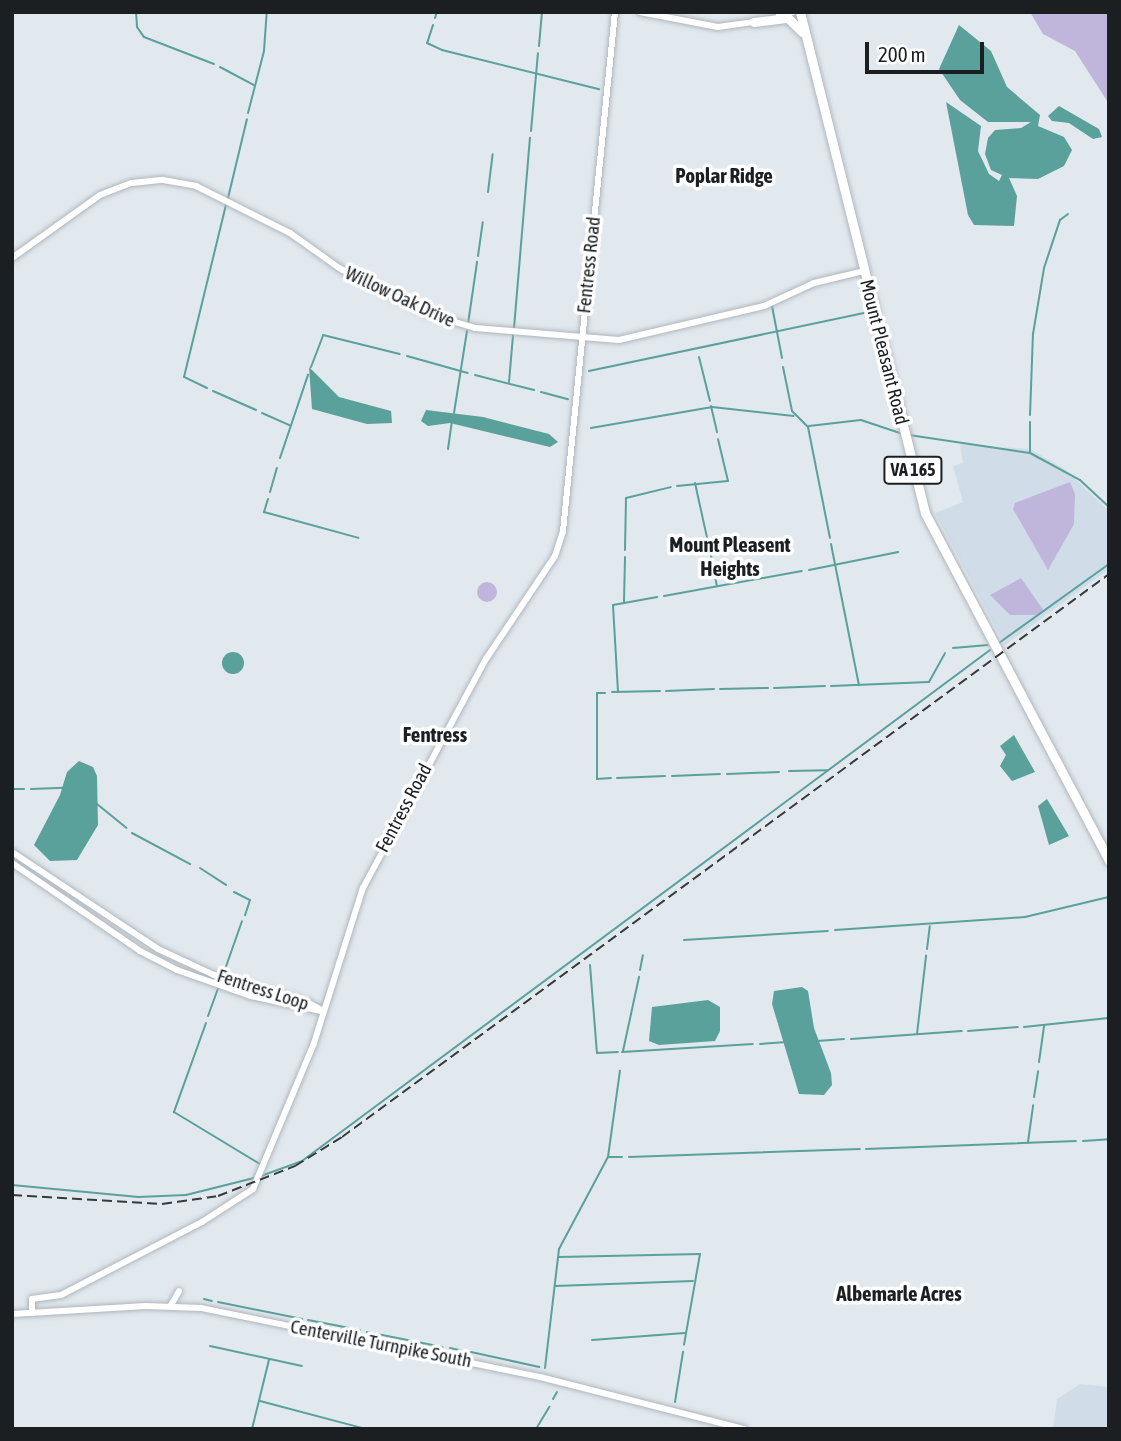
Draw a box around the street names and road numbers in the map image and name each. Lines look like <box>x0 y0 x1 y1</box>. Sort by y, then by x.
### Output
street label: Fentress Road <box>573 216 605 314</box>
street label: Willow Oak Drive <box>341 262 459 332</box>
street label: Mount Pleasant Road <box>855 277 913 427</box>
road number: VA 165 <box>883 456 943 484</box>
street label: Fentress Road <box>371 760 437 856</box>
street label: Fentress Loop <box>214 964 312 1016</box>
street label: Centerville Turnpike South <box>289 1315 473 1373</box>

